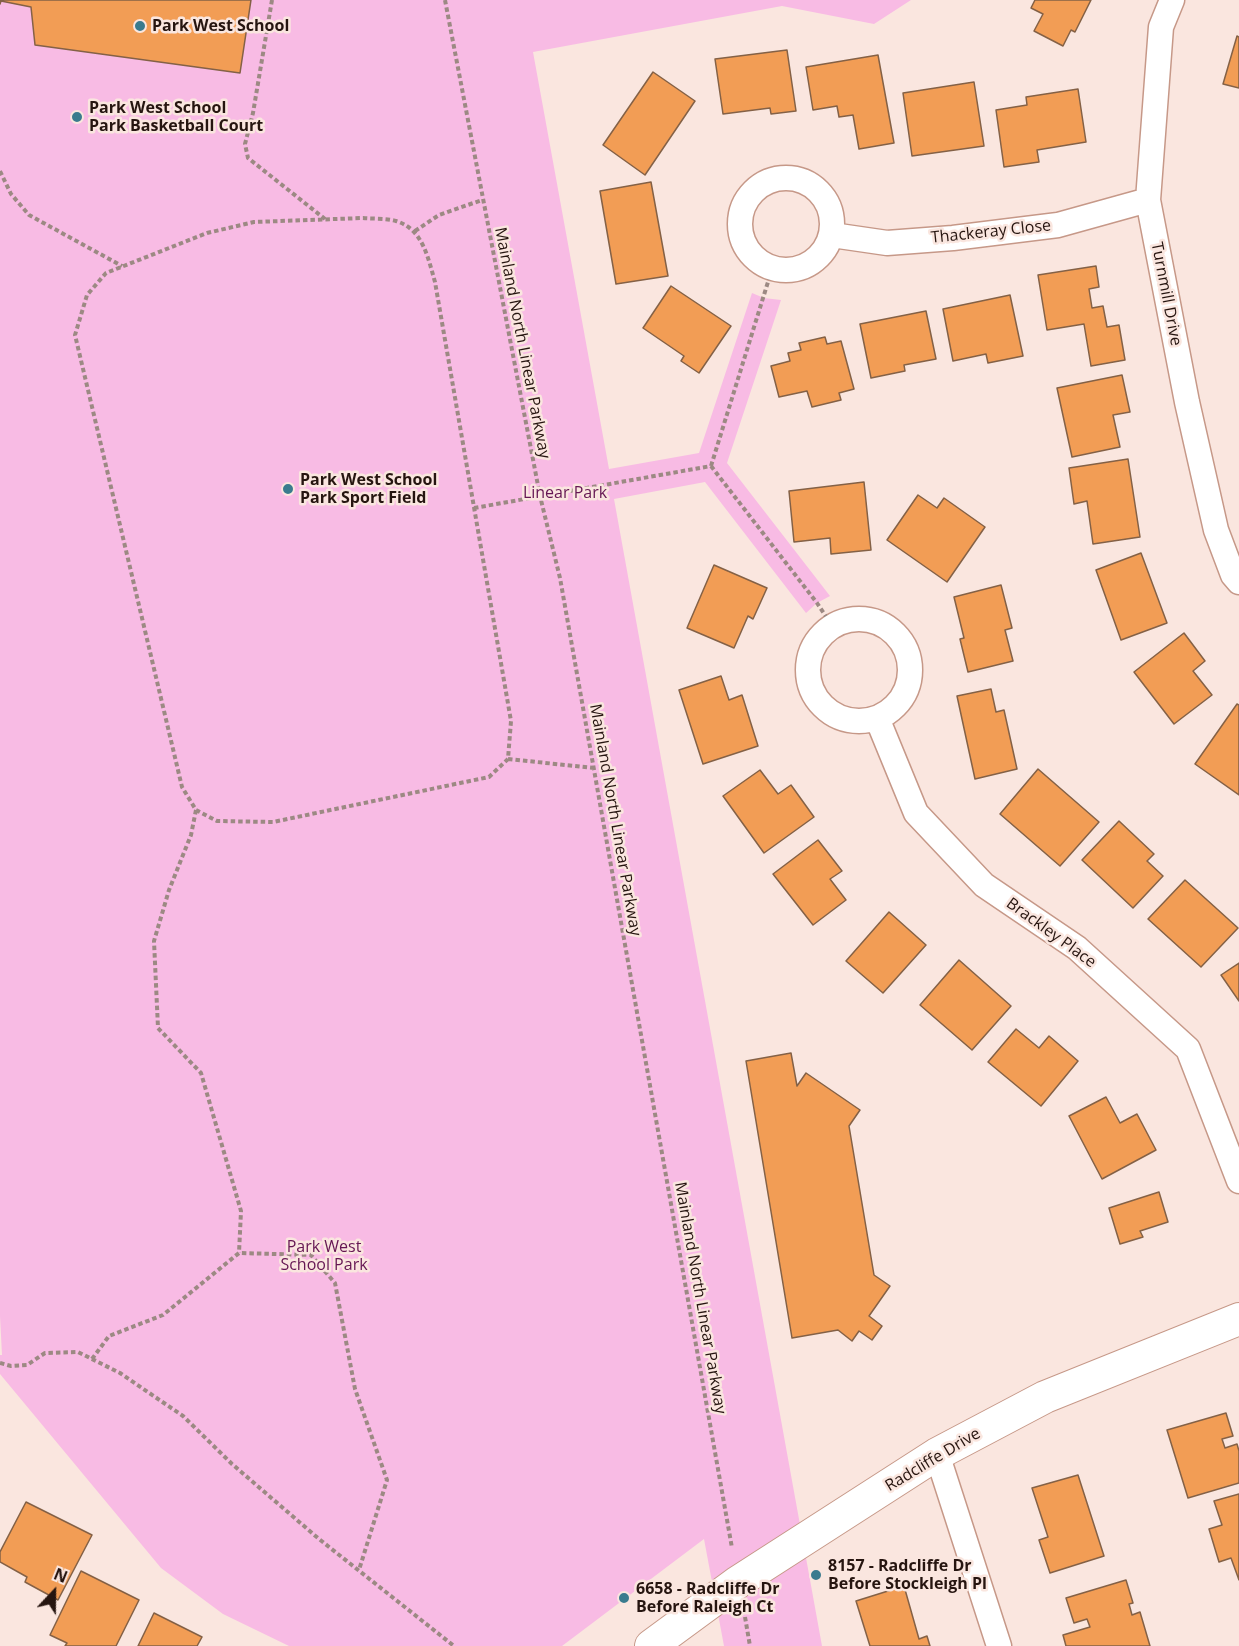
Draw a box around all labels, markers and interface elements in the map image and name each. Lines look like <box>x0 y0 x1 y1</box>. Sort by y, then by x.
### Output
place label: Park West School <box>152 16 289 36</box>
marker: Park West School <box>133 19 147 33</box>
place label: Park West School Park Basketball Court <box>89 98 263 136</box>
marker: Park West School Park Basketball Court <box>70 110 84 124</box>
street label: Thackeray Close <box>930 216 1052 248</box>
street label: Mainland North Linear Parkway <box>490 226 554 460</box>
street label: Turnmill Drive <box>1147 241 1185 347</box>
place label: Park West School Park Sport Field <box>300 470 437 508</box>
marker: Park West School Park Sport Field <box>281 482 295 496</box>
park label: Linear Park <box>523 483 607 503</box>
street label: Mainland North Linear Parkway <box>585 702 645 938</box>
street label: Brackley Place <box>1002 894 1100 972</box>
street label: Mainland North Linear Parkway <box>670 1180 730 1416</box>
park label: Park West School Park <box>280 1237 368 1275</box>
street label: Radcliffe Drive <box>882 1424 984 1496</box>
place label: 8157 - Radcliffe Dr Before Stockleigh Pl <box>828 1556 987 1594</box>
north arrow <box>24 1562 84 1622</box>
text: N <box>51 1563 71 1588</box>
marker: 8157 - Radcliffe Dr Before Stockleigh Pl <box>809 1568 823 1582</box>
place label: 6658 - Radcliffe Dr Before Raleigh Ct <box>636 1579 780 1617</box>
marker: 6658 - Radcliffe Dr Before Raleigh Ct <box>617 1591 631 1605</box>

